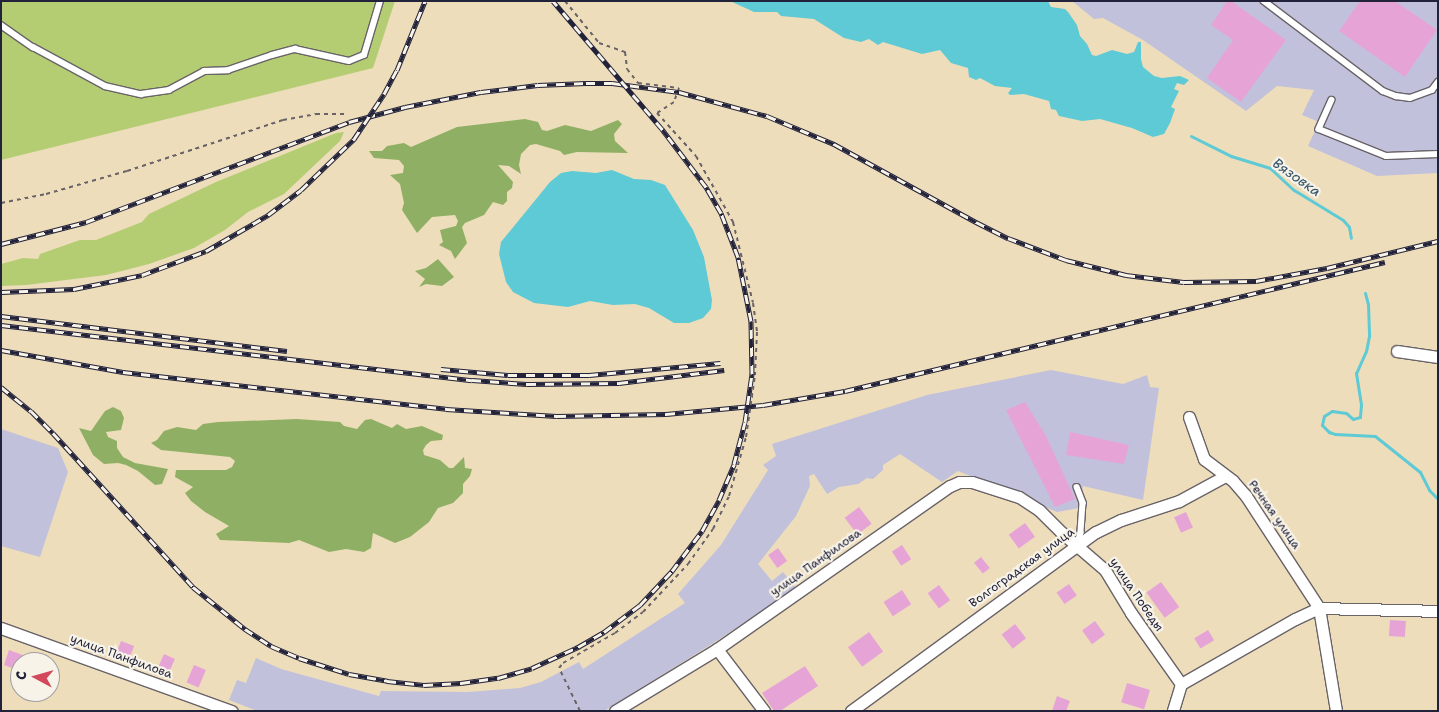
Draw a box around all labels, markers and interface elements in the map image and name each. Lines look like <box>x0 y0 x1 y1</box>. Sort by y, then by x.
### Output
water label: Вязовка <box>1270 154 1324 200</box>
street label: Речная улица <box>1245 478 1303 552</box>
street label: Волгоградская улица <box>967 525 1077 611</box>
street label: улица Панфилова <box>768 526 864 600</box>
street label: улица Победы <box>1106 556 1166 634</box>
street label: улица Панфилова <box>68 632 174 682</box>
north arrow <box>10 652 60 702</box>
text: С <box>12 670 30 681</box>

